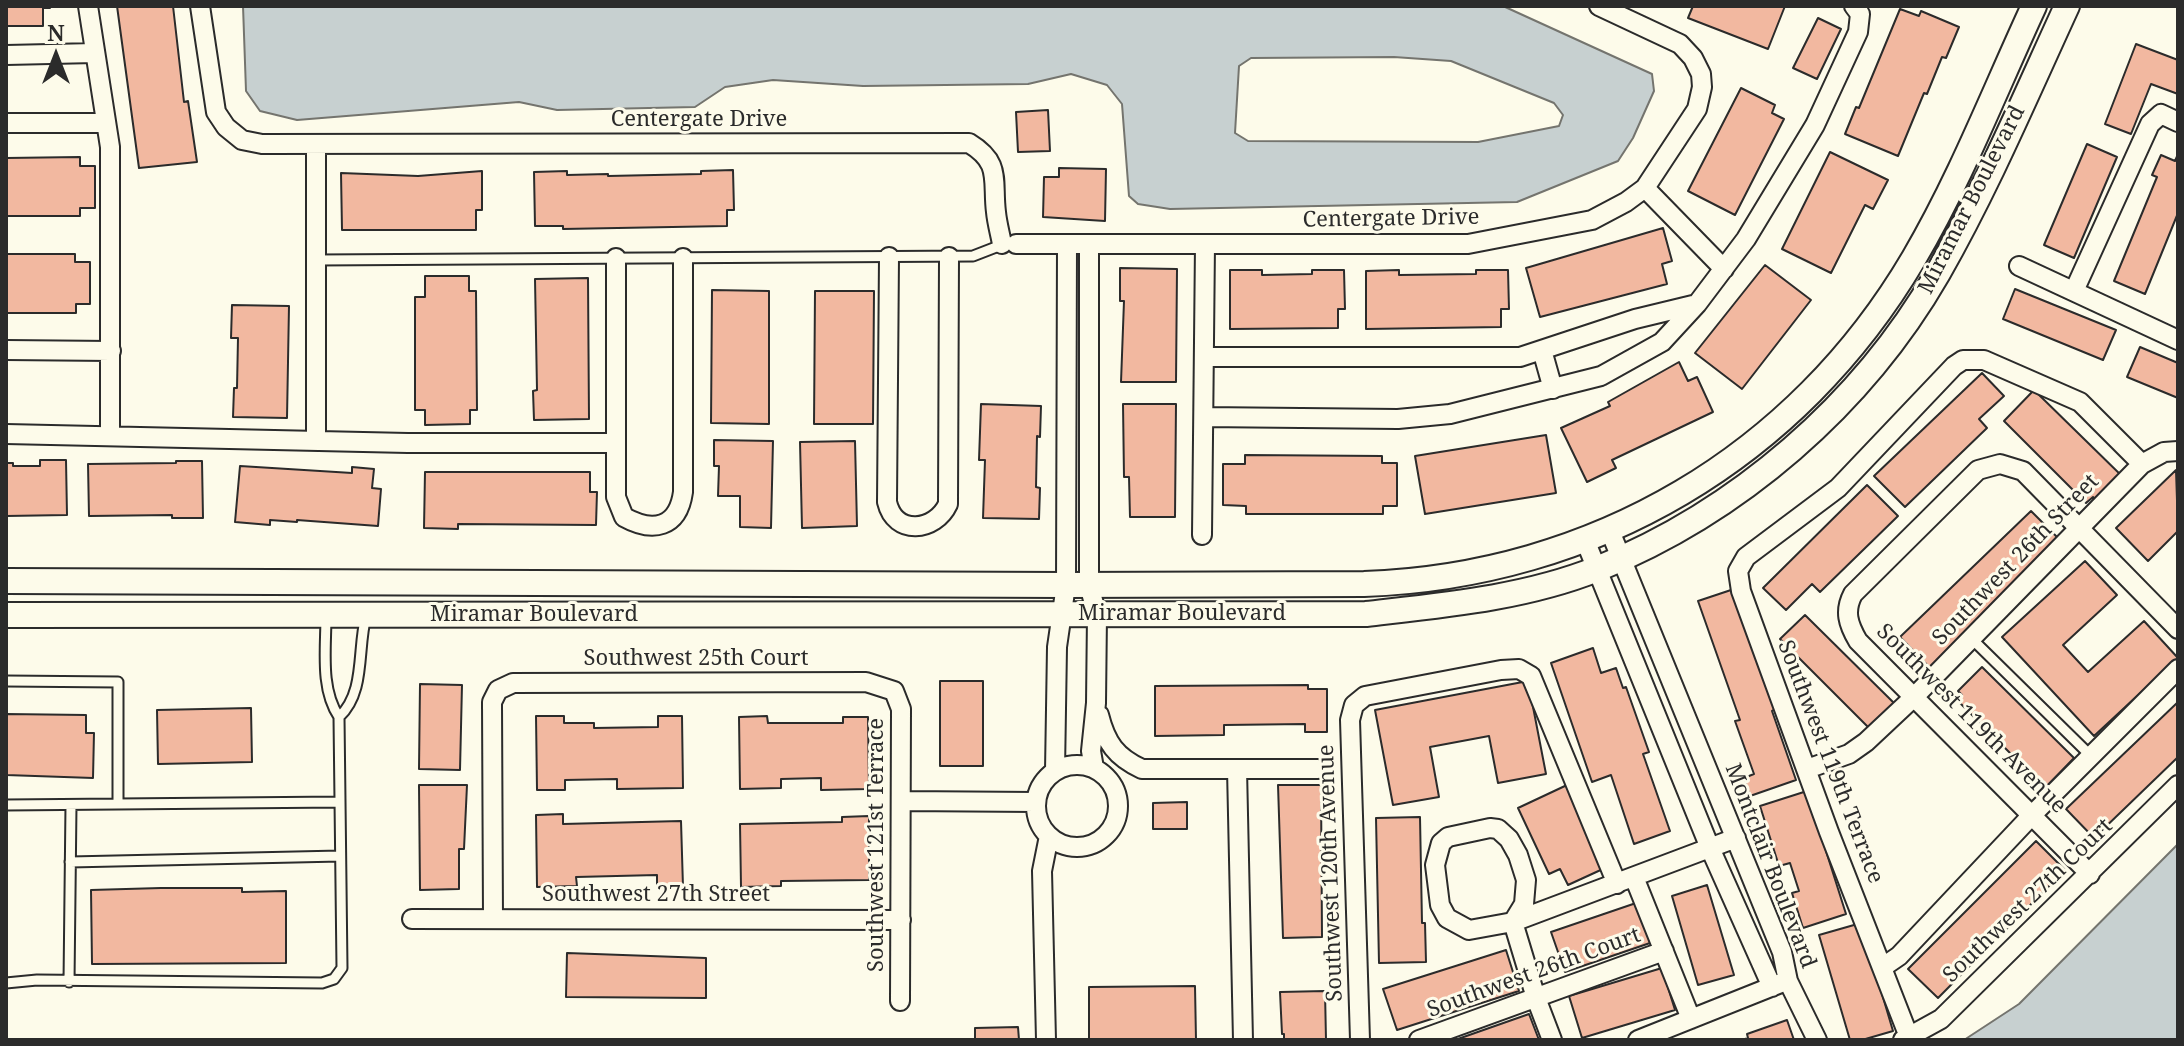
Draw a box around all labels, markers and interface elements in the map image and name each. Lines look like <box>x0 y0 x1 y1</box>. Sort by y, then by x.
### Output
north arrow <box>16 16 96 96</box>
text: N <box>47 17 65 47</box>
street label: Miramar Boulevard <box>1913 101 2031 299</box>
street label: Centergate Drive <box>611 107 787 133</box>
street label: Centergate Drive <box>1302 204 1480 234</box>
street label: Southwest 26th Street <box>1927 469 2105 651</box>
street label: Miramar Boulevard <box>1078 601 1286 627</box>
street label: Miramar Boulevard <box>430 602 638 628</box>
street label: Southwest 119th Avenue <box>1871 619 2071 819</box>
street label: Southwest 119th Terrace <box>1771 637 1889 887</box>
street label: Southwest 25th Court <box>584 646 808 672</box>
street label: Southwest 121st Terrace <box>864 718 890 972</box>
street label: Southwest 120th Avenue <box>1313 744 1349 1002</box>
street label: Montclair Boulevard <box>1719 760 1821 972</box>
street label: Southwest 27th Court <box>1938 813 2118 989</box>
street label: Southwest 27th Street <box>542 882 770 908</box>
street label: Southwest 26th Court <box>1424 922 1644 1024</box>

